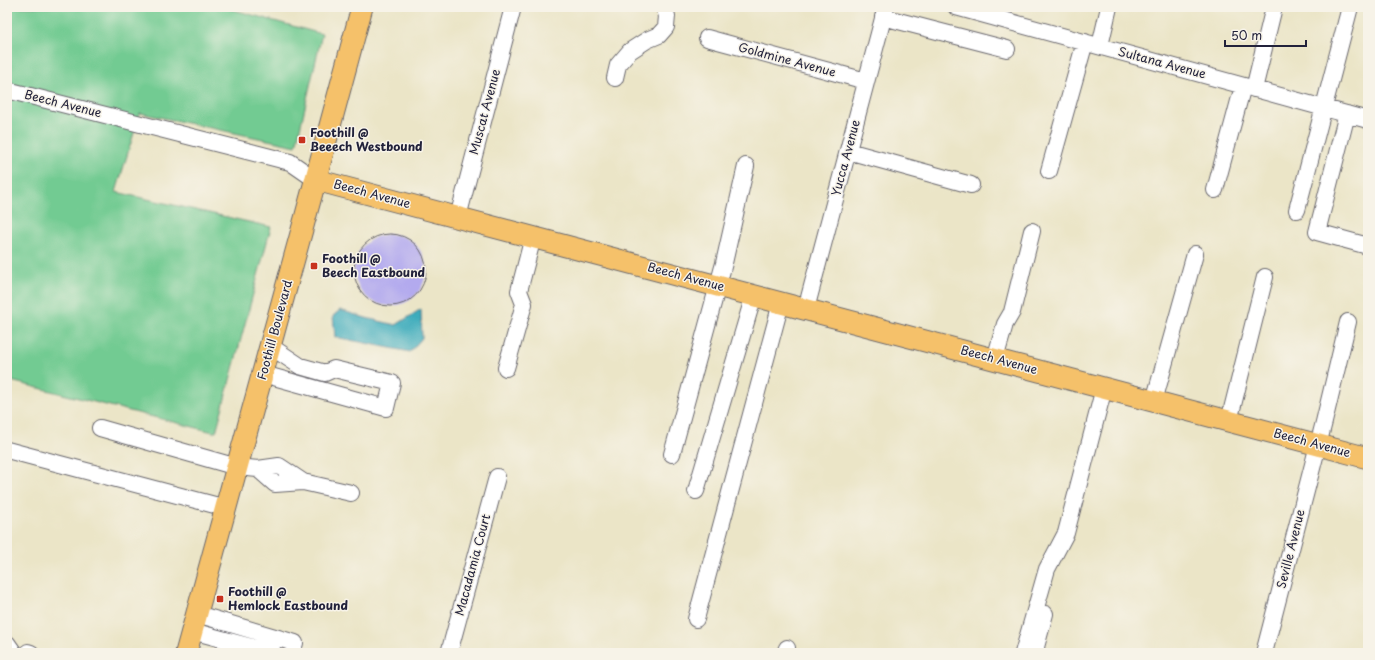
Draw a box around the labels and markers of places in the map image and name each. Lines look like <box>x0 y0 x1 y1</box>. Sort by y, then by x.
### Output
place label: Foothill @ Beeech Westbound <box>310 123 423 155</box>
marker: Foothill @ Beeech Westbound <box>297 135 307 145</box>
place label: Foothill @ Beech Eastbound <box>322 249 426 281</box>
marker: Foothill @ Beech Eastbound <box>309 261 319 271</box>
place label: Foothill @ Hemlock Eastbound <box>228 582 348 614</box>
marker: Foothill @ Hemlock Eastbound <box>215 594 225 604</box>

